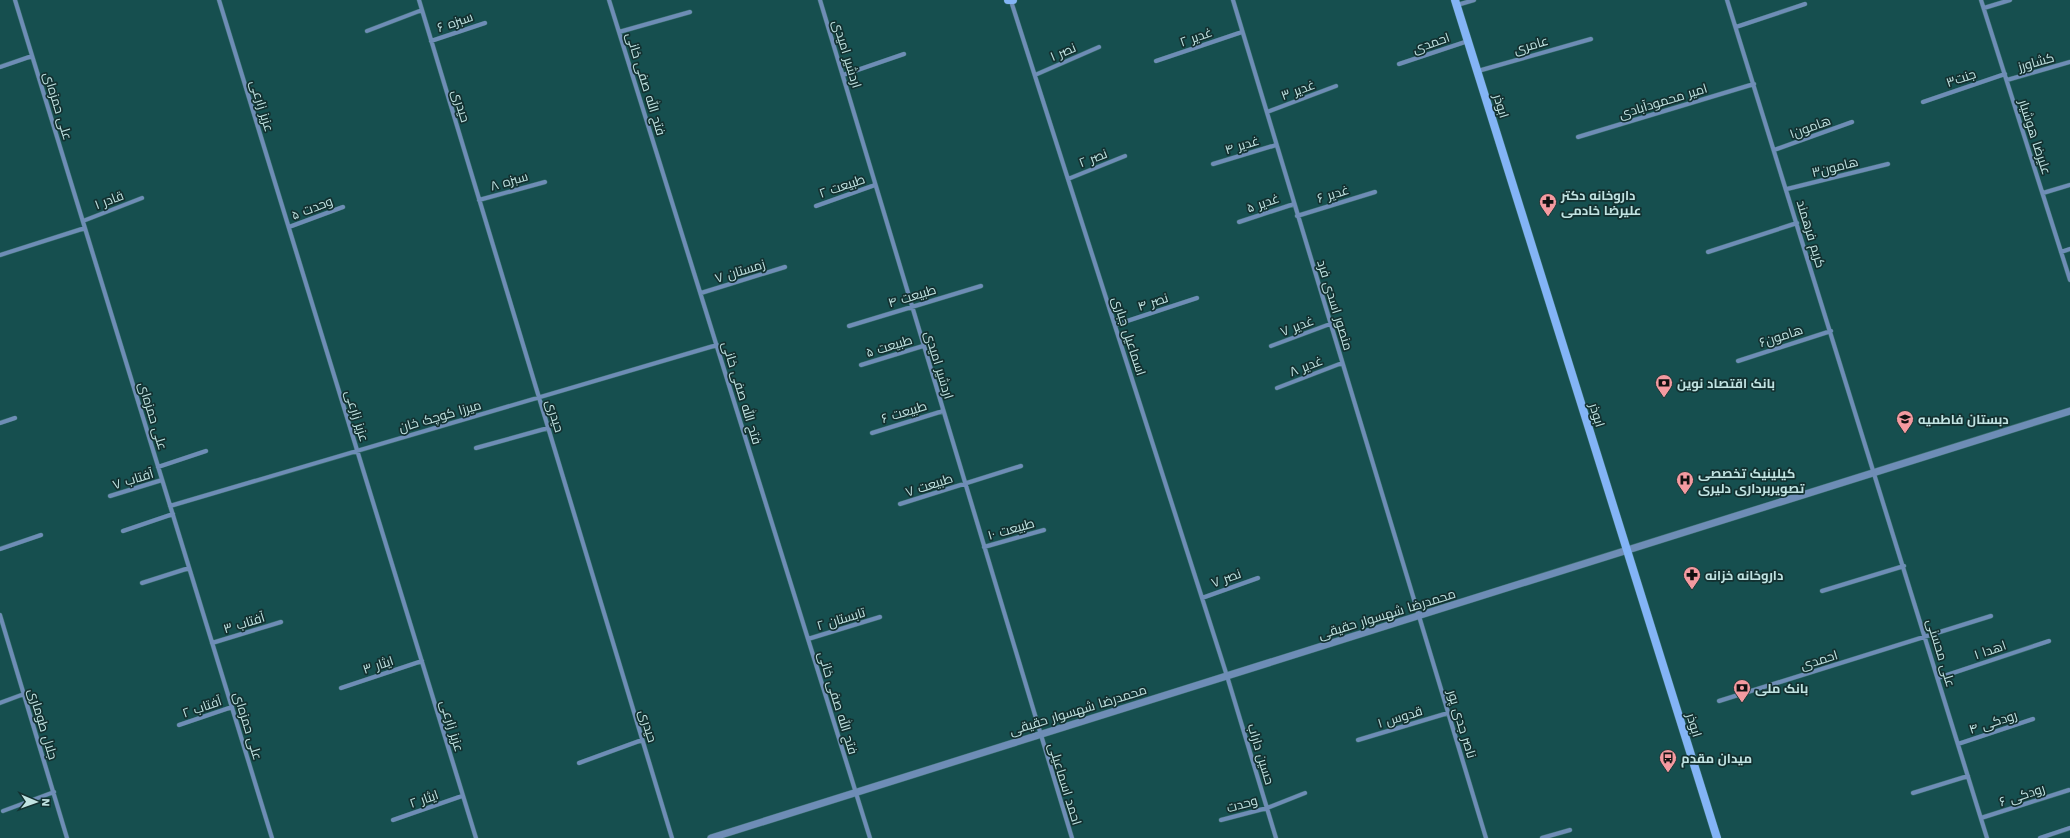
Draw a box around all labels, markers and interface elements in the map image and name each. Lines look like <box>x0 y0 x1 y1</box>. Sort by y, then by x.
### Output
street label: سبزه ۶ <box>435 9 475 35</box>
street label: اردشیر امیدی <box>830 18 864 90</box>
street label: غدیر ۲ <box>1178 24 1214 50</box>
street label: فتح الله صفی خانی <box>622 30 670 138</box>
street label: احمدی <box>1411 30 1451 56</box>
street label: عامری <box>1512 33 1550 57</box>
street label: نصر ۱ <box>1048 40 1078 64</box>
street label: کشاورز <box>2015 50 2056 75</box>
street label: جنت۳ <box>1944 66 1978 90</box>
street label: علی حمزه‌ای <box>41 70 75 142</box>
street label: غدیر ۳ <box>1279 77 1317 103</box>
street label: عزیز زارعی <box>247 78 277 134</box>
street label: امیر محمودآبادی <box>1617 80 1709 122</box>
street label: حیدری <box>449 88 473 124</box>
street label: ابوذر <box>1490 91 1512 120</box>
street label: علیرضا هوشیار <box>2016 97 2054 176</box>
street label: هامون۱ <box>1787 113 1833 141</box>
street label: غدیر ۴ <box>1223 133 1261 157</box>
street label: نصر ۲ <box>1077 146 1109 170</box>
street label: هامون۳ <box>1810 154 1860 180</box>
street label: سبزه ۸ <box>488 168 530 194</box>
street label: طبیعت ۲ <box>817 171 867 201</box>
street label: غدیر ۶ <box>1315 182 1351 206</box>
street label: قادر ۱ <box>92 188 126 212</box>
place label: داروخانه دکتر علیرضا خادمی <box>1560 188 1641 218</box>
street label: غدیر ۵ <box>1245 190 1281 216</box>
pharmacy icon: داروخانه دکتر علیرضا خادمی <box>1538 192 1558 217</box>
street label: وحدت ۵ <box>289 193 335 223</box>
street label: کریم فرهمند <box>1792 198 1828 270</box>
street label: زمستان ۷ <box>713 256 767 286</box>
street label: منصور اسدی فرد <box>1314 258 1356 352</box>
street label: طبیعت ۴ <box>886 282 938 310</box>
street label: نصر ۴ <box>1136 290 1170 314</box>
street label: اسماعیل جباری <box>1109 295 1149 377</box>
street label: غدیر ۷ <box>1278 313 1316 339</box>
street label: هامون۶ <box>1757 322 1805 350</box>
street label: اردشیر امیدی <box>922 329 956 401</box>
street label: طبیعت ۵ <box>864 332 914 360</box>
street label: فتح الله صفی خانی <box>718 339 766 447</box>
street label: غدیر ۸ <box>1287 353 1325 379</box>
bank icon: بانک اقتصاد نوین <box>1654 373 1674 398</box>
place label: بانک اقتصاد نوین <box>1677 376 1775 392</box>
street label: علی حمزه‌ای <box>136 380 170 452</box>
street label: عزیز زارعی <box>342 388 372 444</box>
street label: میرزا کوچک خان <box>397 397 483 437</box>
street label: حیدری <box>543 398 567 434</box>
street label: طبیعت ۶ <box>879 398 929 426</box>
street label: ابوذر <box>1586 400 1608 429</box>
school or university icon: دبستان فاطمیه <box>1895 409 1915 434</box>
place label: دبستان فاطمیه <box>1918 412 2009 427</box>
street label: آفتاب ۷ <box>111 466 156 492</box>
place label: کیلینیک تخصصی تصویربرداری دلیری <box>1698 466 1805 497</box>
street label: طبیعت ۷ <box>903 470 955 500</box>
hospital icon: کیلینیک تخصصی تصویربرداری دلیری <box>1675 470 1695 495</box>
street label: طبیعت ۱۰ <box>986 515 1036 543</box>
pharmacy icon: داروخانه خزانه <box>1682 565 1702 590</box>
street label: نصر ۷ <box>1209 566 1243 590</box>
place label: داروخانه خزانه <box>1705 568 1783 584</box>
street label: محمدرضا شهسوار حقیقی <box>1317 586 1457 642</box>
street label: تابستان ۲ <box>815 604 867 633</box>
street label: آفتاب ۳ <box>221 609 267 636</box>
street label: علی محسنی <box>1924 617 1958 689</box>
street label: اهدا ۱ <box>1972 638 2008 662</box>
street label: احمدی <box>1799 647 1839 673</box>
street label: فتح الله صفی خانی <box>814 649 862 757</box>
street label: ایثار ۳ <box>361 653 395 677</box>
bank icon: بانک ملی <box>1732 678 1752 703</box>
place label: بانک ملی <box>1755 681 1808 696</box>
street label: محمدرضا شهسوار حقیقی <box>1008 682 1148 738</box>
street label: جلال طوماری <box>24 687 61 762</box>
street label: ناصر جدی پور <box>1442 687 1479 760</box>
street label: علی حمزه‌ای <box>231 690 265 762</box>
street label: آفتاب ۲ <box>180 693 224 721</box>
street label: عزیز زارعی <box>437 698 467 754</box>
street label: قدوس ۱ <box>1376 703 1424 731</box>
street label: رودکی ۴ <box>1967 707 2019 737</box>
street label: حیدری <box>636 708 660 744</box>
street label: ابوذر <box>1683 710 1705 739</box>
street label: حسین داراب <box>1245 722 1277 786</box>
street label: احمد اسماعیلی <box>1045 741 1085 827</box>
bus stop icon: میدان مقدم <box>1658 748 1678 773</box>
place label: میدان مقدم <box>1681 751 1752 768</box>
street label: رودکی ۶ <box>1997 781 2047 809</box>
north arrow <box>16 782 56 822</box>
street label: ایثار ۲ <box>408 787 440 811</box>
street label: وحدت <box>1225 793 1259 815</box>
text: N <box>39 798 52 807</box>

